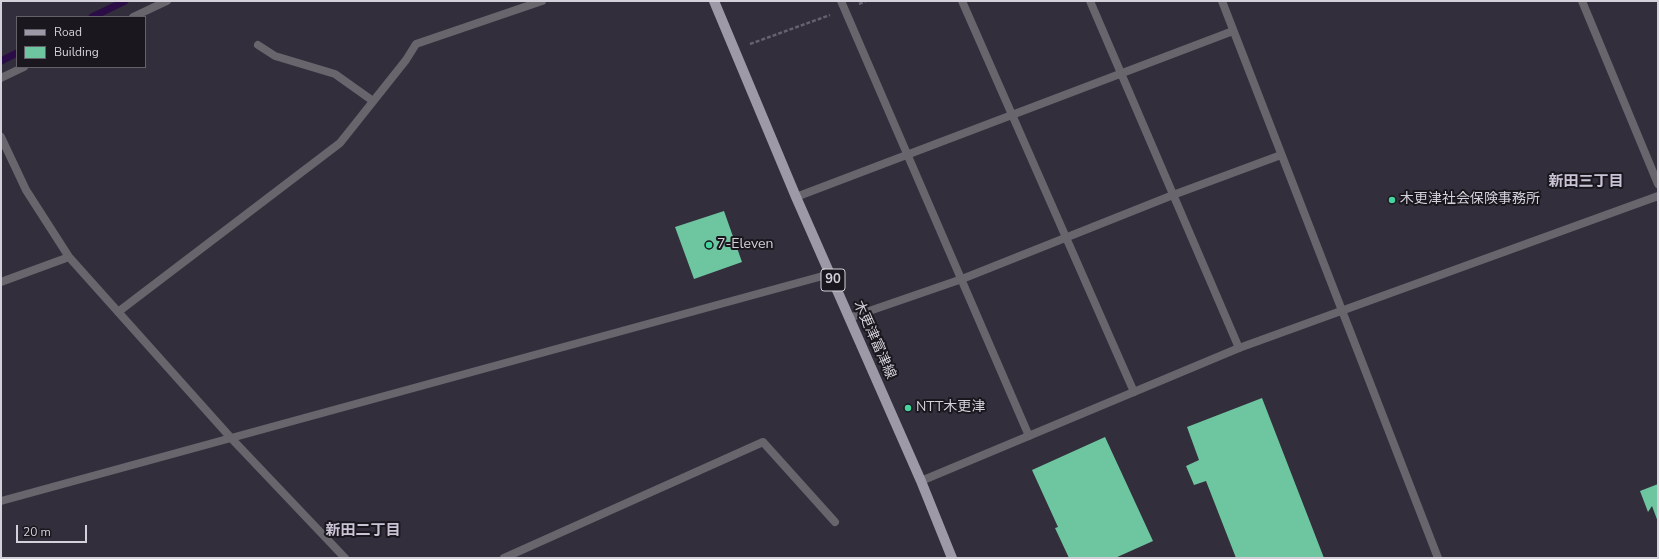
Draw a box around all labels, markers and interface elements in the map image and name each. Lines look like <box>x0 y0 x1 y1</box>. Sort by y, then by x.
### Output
legend <box>16 16 146 68</box>
text: Road <box>54 24 82 40</box>
text: Building <box>54 44 99 60</box>
district label: 新田三丁目 <box>1549 173 1623 191</box>
place label: 木更津社会保険事務所 <box>1400 192 1540 208</box>
marker: 木更津社会保険事務所 <box>1387 195 1397 205</box>
place label: 7-Eleven <box>717 237 773 253</box>
marker: 7-Eleven <box>704 240 714 250</box>
road number: 90 <box>821 269 845 291</box>
street label: 木更津富津線 <box>849 298 899 382</box>
place label: NTT木更津 <box>916 400 985 416</box>
marker: NTT木更津 <box>903 403 913 413</box>
scale bar <box>18 517 89 543</box>
district label: 新田二丁目 <box>326 522 400 540</box>
text: 20 m <box>23 524 51 540</box>

